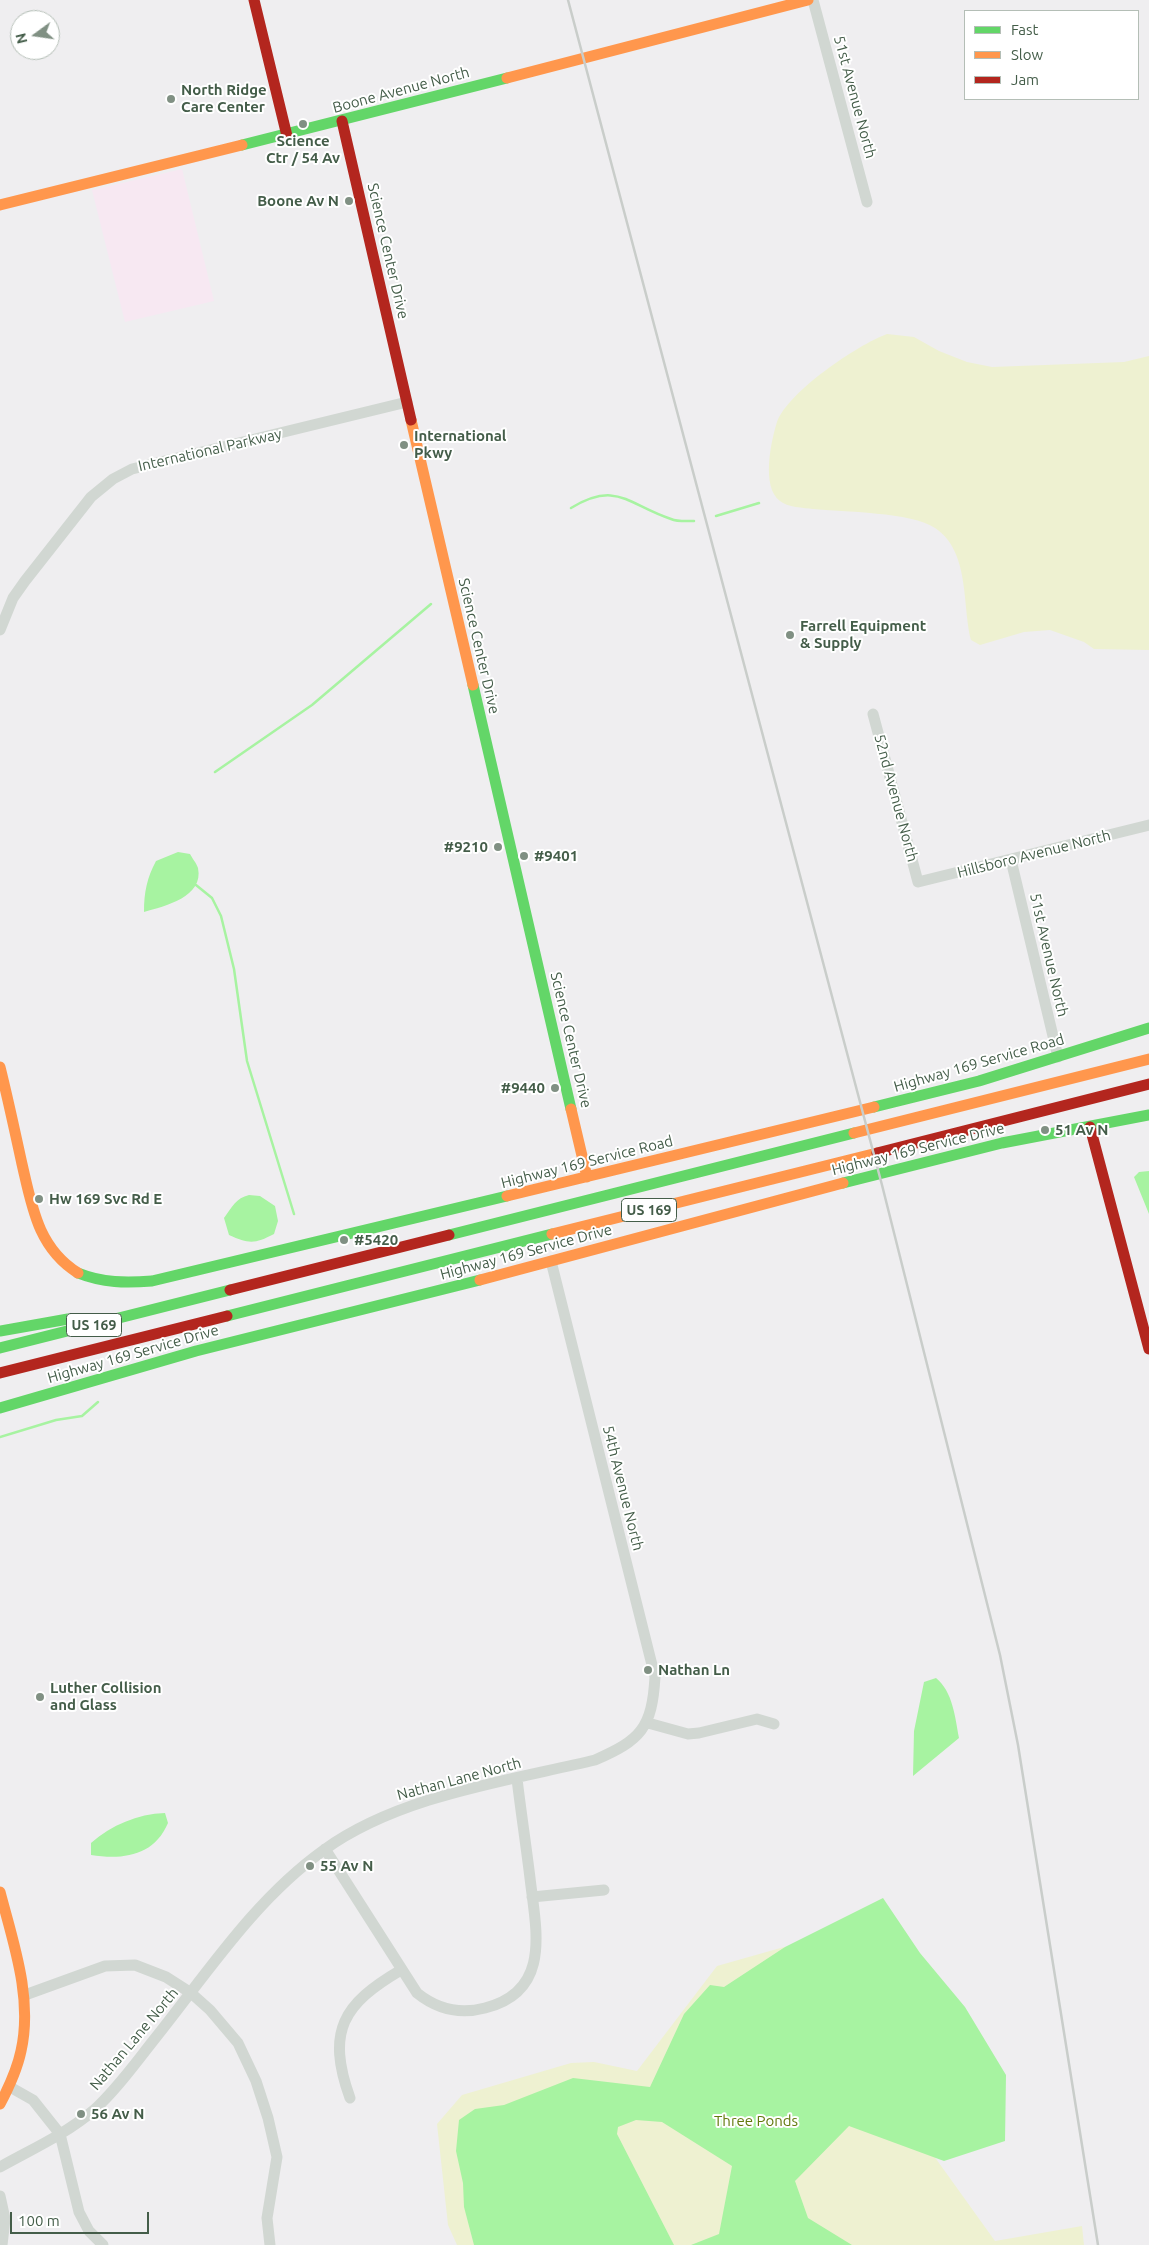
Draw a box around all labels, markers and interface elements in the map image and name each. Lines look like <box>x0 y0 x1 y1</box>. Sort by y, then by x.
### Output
north arrow <box>10 10 60 60</box>
legend <box>964 10 1139 100</box>
text: Fast <box>1011 21 1038 38</box>
text: N <box>12 31 30 45</box>
street label: 51st Avenue North <box>830 34 880 160</box>
text: Slow <box>1011 46 1043 63</box>
street label: Boone Avenue North <box>331 63 471 117</box>
text: Jam <box>1011 71 1039 88</box>
place label: North Ridge Care Center <box>181 81 267 116</box>
marker: North Ridge Care Center <box>165 93 177 105</box>
marker: Science Ctr / 54 Av <box>297 118 309 130</box>
place label: Science Ctr / 54 Av <box>266 132 340 167</box>
street label: Science Center Drive <box>364 181 412 321</box>
place label: Boone Av N <box>257 192 339 210</box>
marker: Boone Av N <box>343 195 355 207</box>
street label: International Parkway <box>136 425 284 475</box>
place label: International Pkwy <box>414 427 506 462</box>
marker: International Pkwy <box>398 439 410 451</box>
street label: Science Center Drive <box>455 576 503 716</box>
place label: Farrell Equipment & Supply <box>800 617 926 652</box>
marker: Farrell Equipment & Supply <box>784 629 796 641</box>
street label: 52nd Avenue North <box>870 732 922 864</box>
street label: Hillsboro Avenue North <box>955 826 1113 882</box>
place label: #9210 <box>444 838 488 856</box>
marker: #9210 <box>492 841 504 853</box>
place label: #9401 <box>534 847 578 865</box>
marker: #9401 <box>518 850 530 862</box>
street label: 51st Avenue North <box>1026 891 1072 1019</box>
street label: Science Center Drive <box>547 970 595 1110</box>
street label: Highway 169 Service Road <box>892 1030 1066 1096</box>
place label: #9440 <box>501 1079 545 1097</box>
marker: #9440 <box>549 1082 561 1094</box>
street label: Highway 169 Service Drive <box>830 1119 1006 1179</box>
place label: 51 Av N <box>1055 1121 1108 1139</box>
marker: 51 Av N <box>1039 1124 1051 1136</box>
street label: Highway 169 Service Road <box>499 1132 675 1192</box>
place label: Hw 169 Svc Rd E <box>49 1190 162 1208</box>
marker: Hw 169 Svc Rd E <box>33 1193 45 1205</box>
road number: US 169 <box>622 1198 676 1222</box>
street label: Highway 169 Service Drive <box>438 1220 614 1284</box>
place label: #5420 <box>354 1231 398 1249</box>
marker: #5420 <box>338 1234 350 1246</box>
road number: US 169 <box>66 1314 122 1336</box>
street label: Highway 169 Service Drive <box>45 1321 221 1387</box>
street label: 54th Avenue North <box>599 1424 647 1552</box>
place label: Nathan Ln <box>658 1661 730 1679</box>
marker: Nathan Ln <box>642 1664 654 1676</box>
place label: Luther Collision and Glass <box>50 1679 161 1714</box>
marker: Luther Collision and Glass <box>34 1691 46 1703</box>
street label: Nathan Lane North <box>395 1754 523 1804</box>
place label: 55 Av N <box>320 1857 373 1875</box>
marker: 55 Av N <box>304 1860 316 1872</box>
street label: Nathan Lane North <box>86 1984 182 2094</box>
place label: 56 Av N <box>91 2105 144 2123</box>
marker: 56 Av N <box>75 2108 87 2120</box>
park label: Three Ponds <box>714 2112 798 2130</box>
scale bar <box>12 2202 151 2234</box>
text: 100 m <box>18 2212 60 2229</box>

